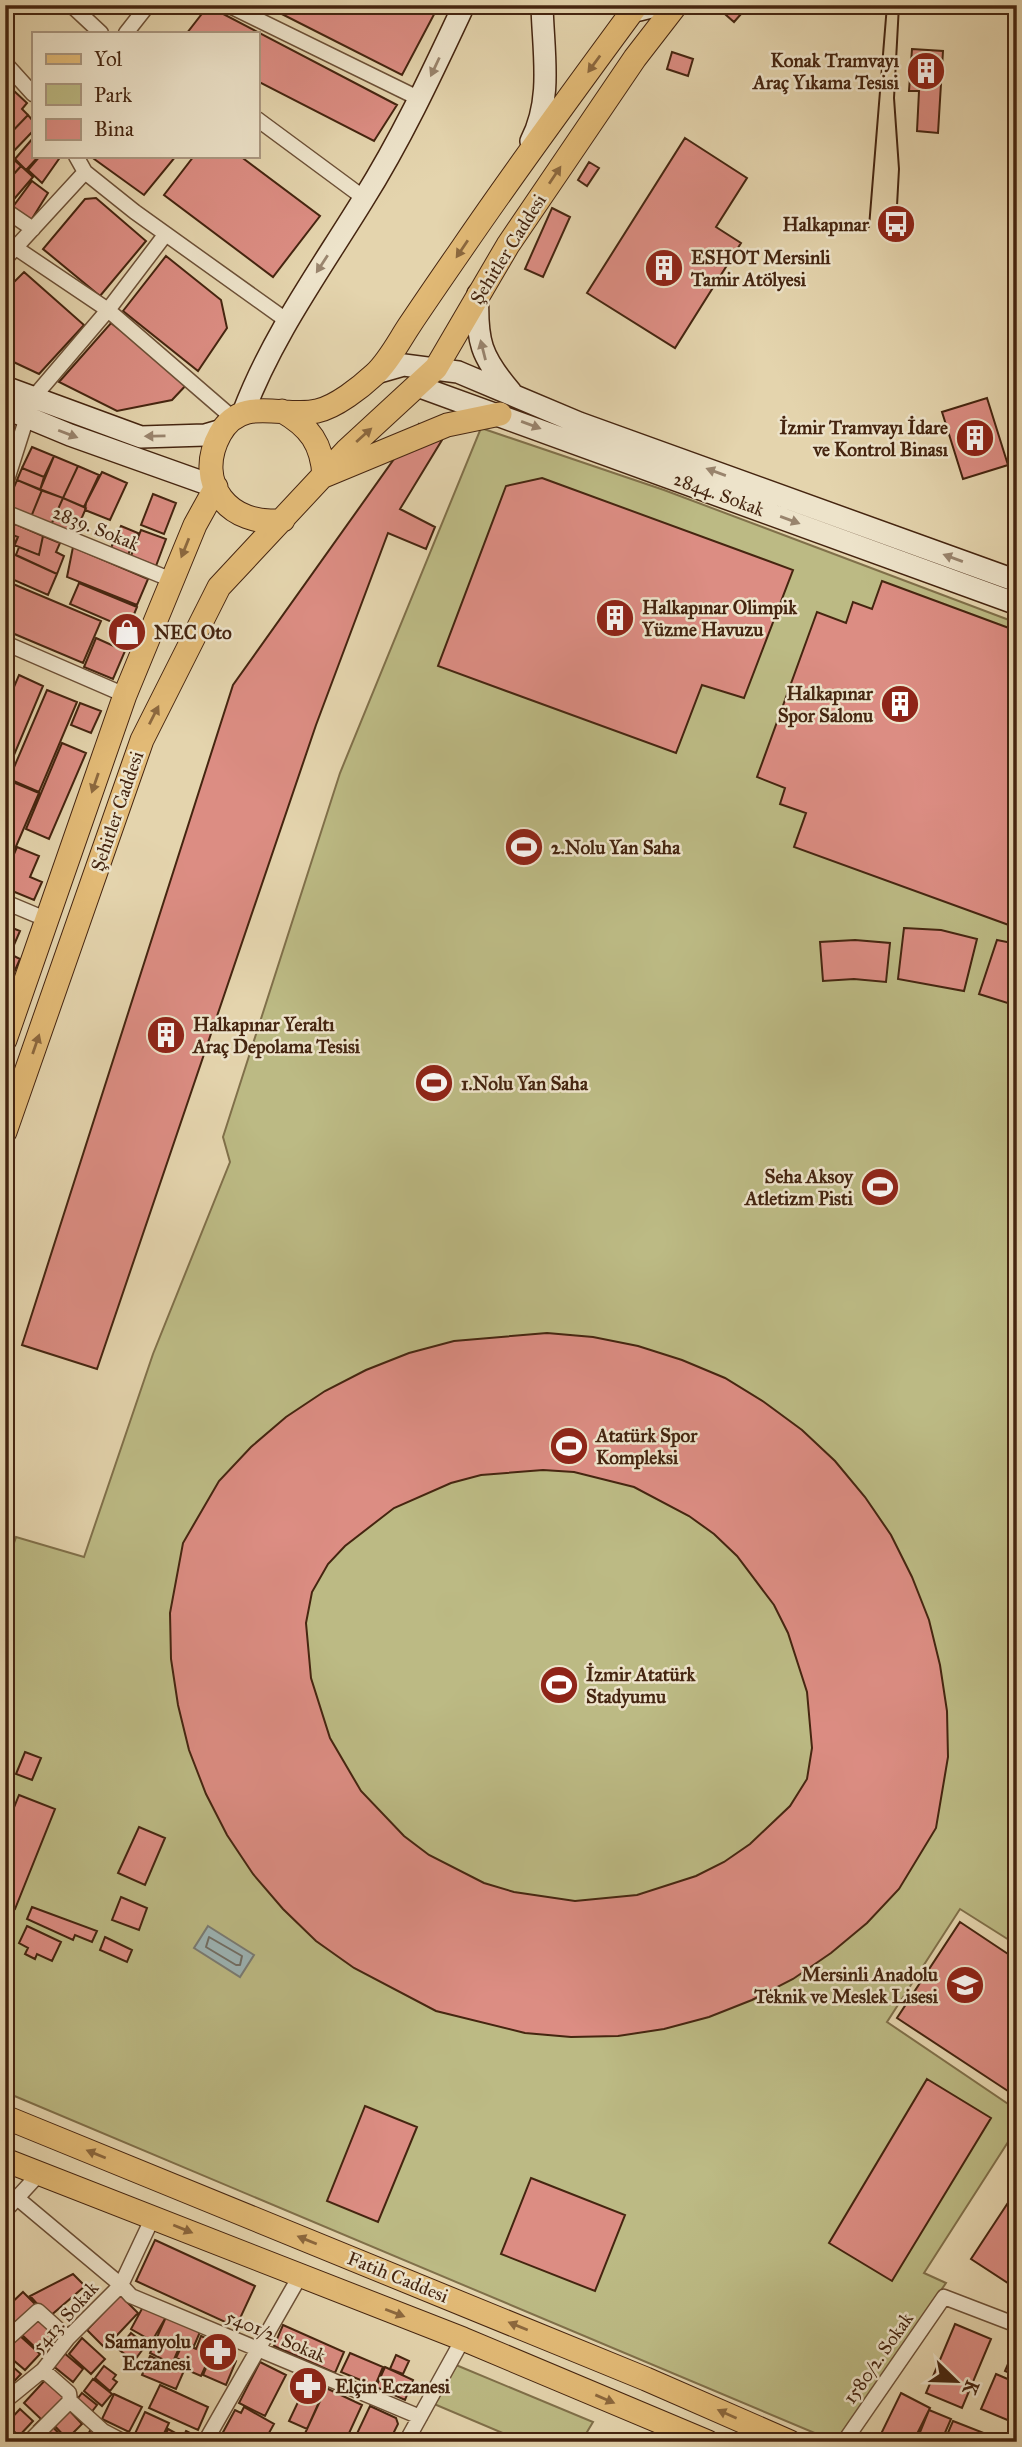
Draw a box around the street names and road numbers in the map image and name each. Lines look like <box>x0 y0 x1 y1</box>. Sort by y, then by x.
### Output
street label: Şehitler Caddesi <box>465 190 551 308</box>
street label: 2844. Sokak <box>670 467 768 521</box>
street label: 2839. Sokak <box>49 500 143 556</box>
street label: Şehitler Caddesi <box>86 748 148 874</box>
street label: Fatih Caddesi <box>344 2246 452 2308</box>
street label: 5413. Sokak <box>27 2276 103 2357</box>
street label: 5401/2. Sokak <box>223 2305 330 2367</box>
street label: 1580/2. Sokak <box>838 2308 918 2408</box>

